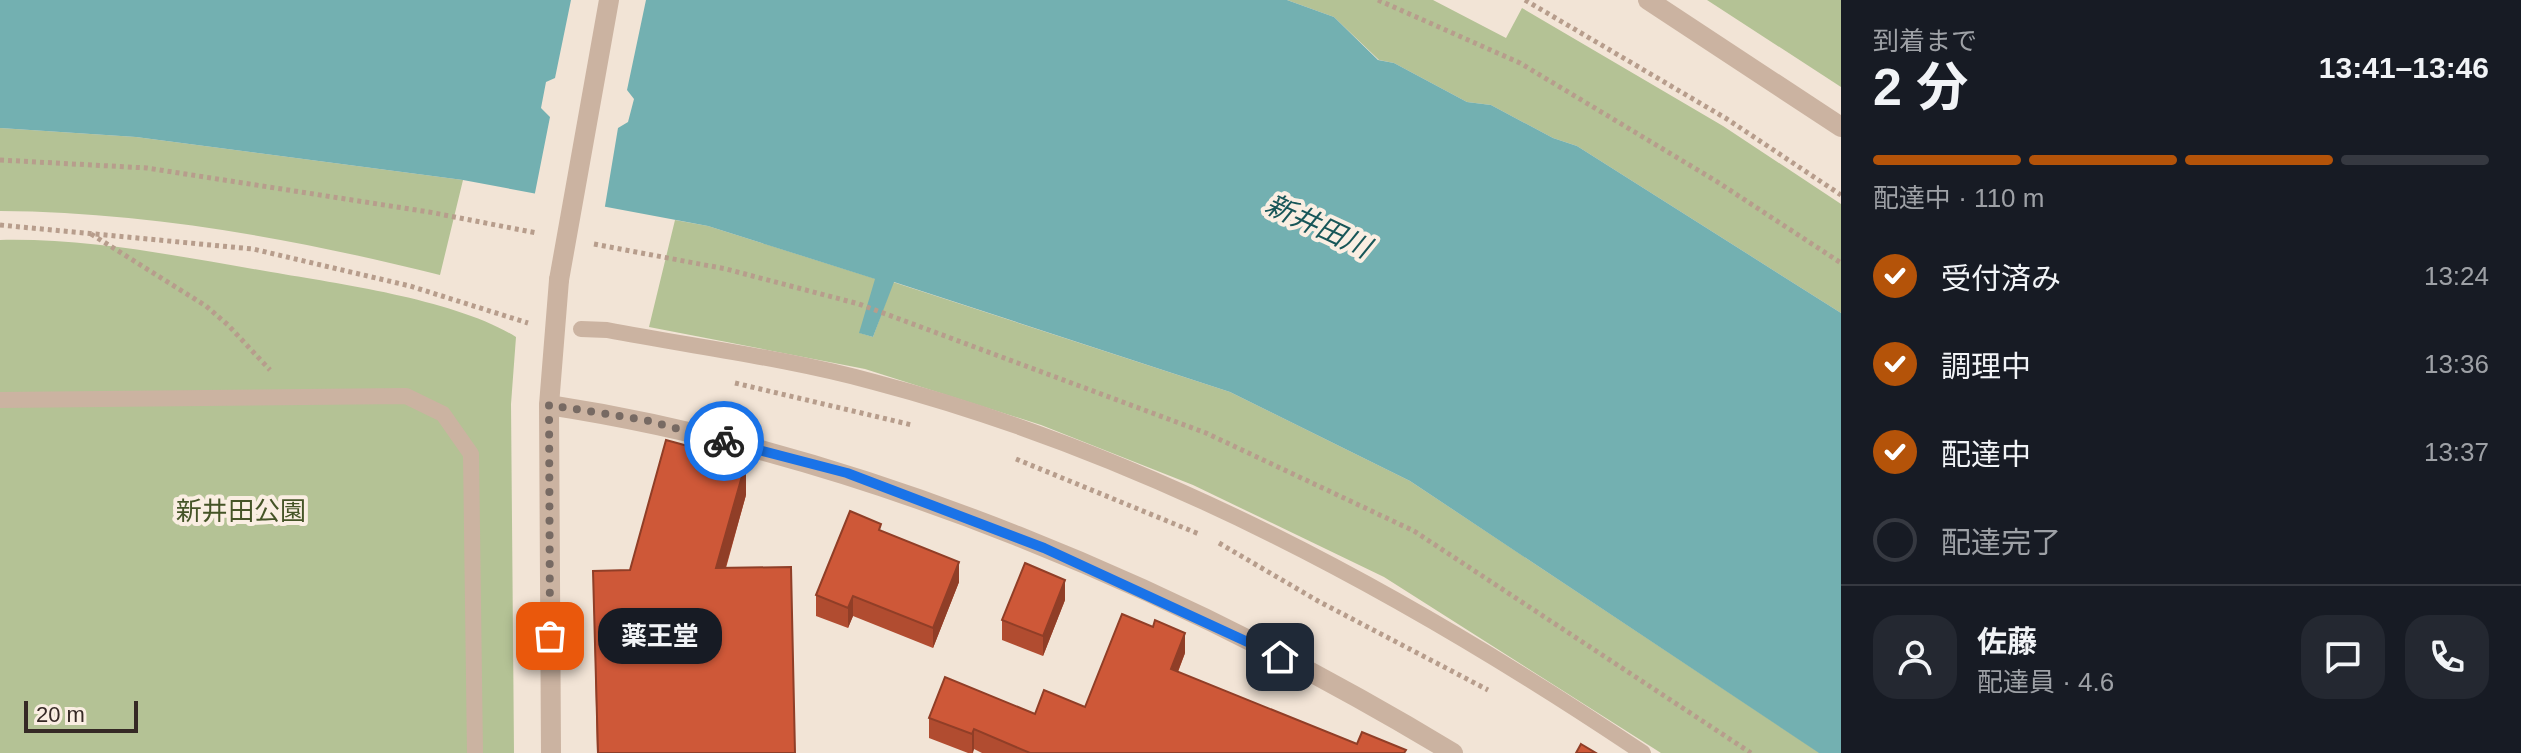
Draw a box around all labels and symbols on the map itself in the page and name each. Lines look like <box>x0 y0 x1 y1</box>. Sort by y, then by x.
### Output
water label: 新井田川 <box>1261 188 1378 265</box>
courier <box>684 401 764 481</box>
park label: 新井田公園 <box>176 496 306 526</box>
pin <box>516 602 584 670</box>
callout: 薬王堂 <box>598 608 722 664</box>
pin <box>1246 623 1314 691</box>
scale bar <box>24 697 138 733</box>

